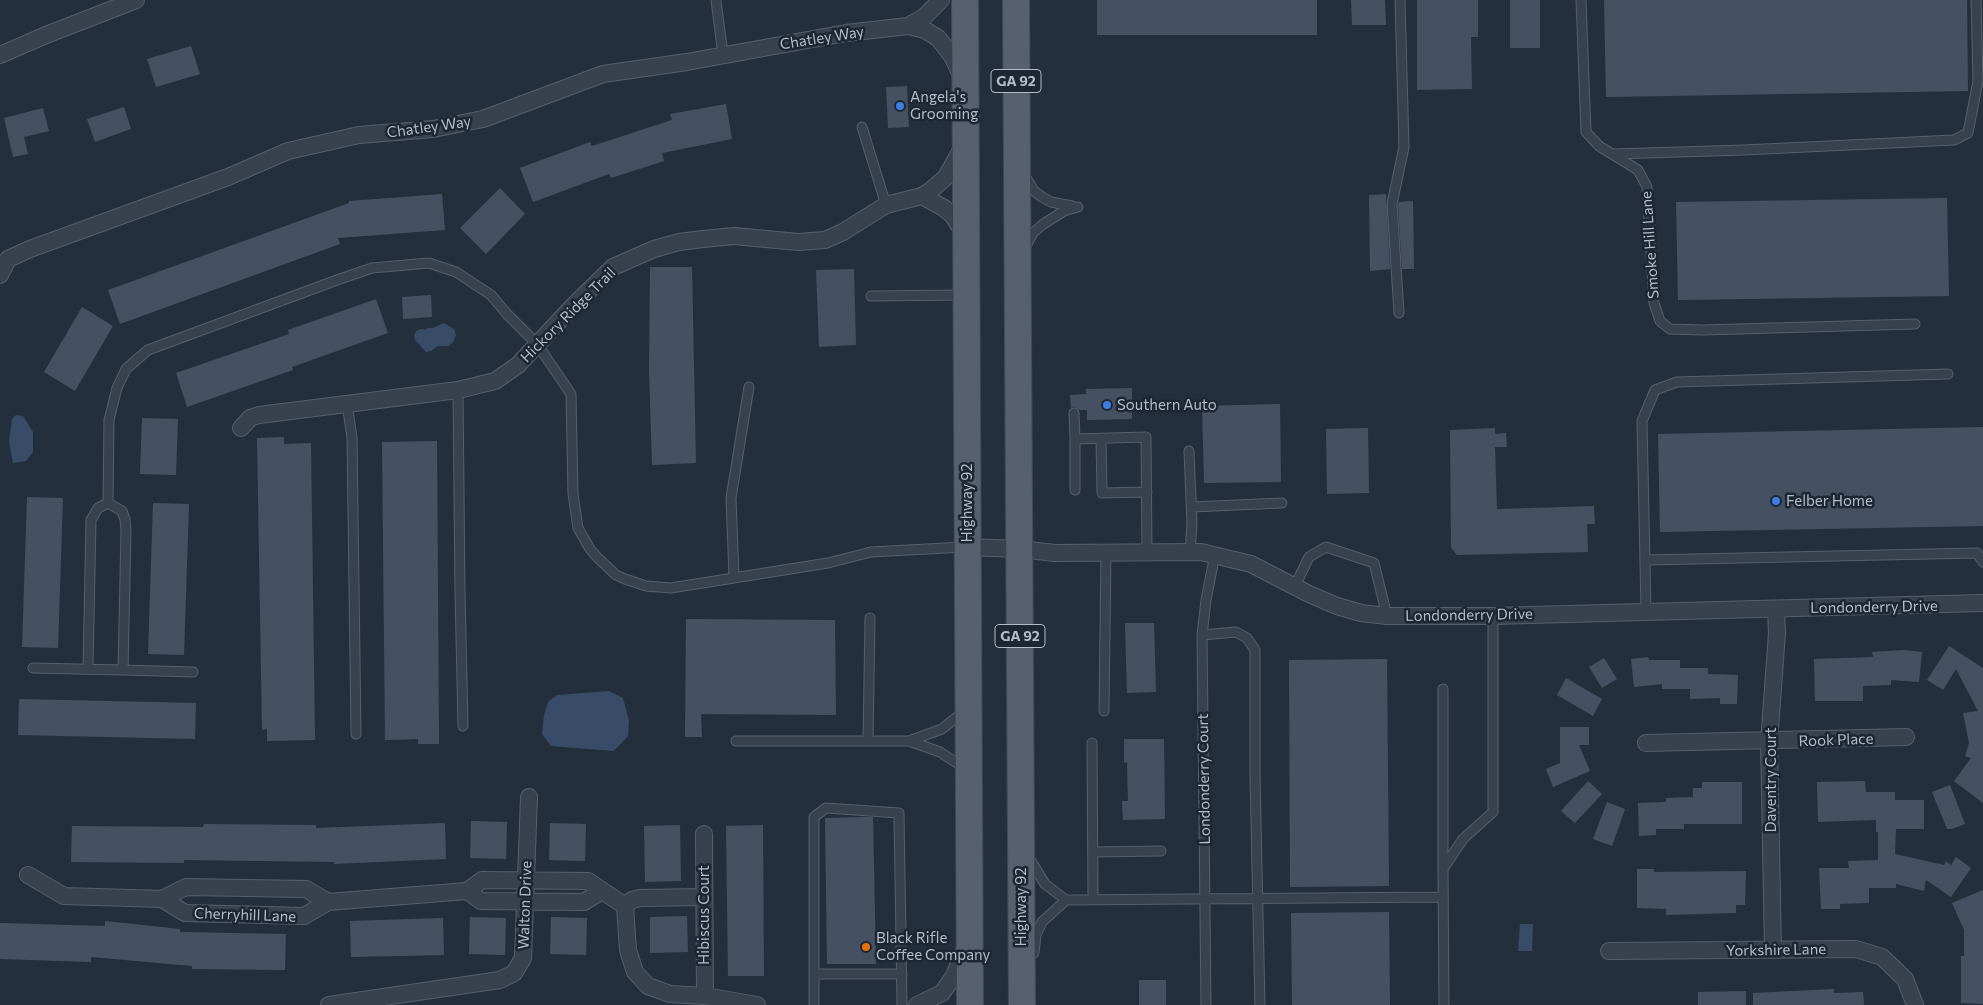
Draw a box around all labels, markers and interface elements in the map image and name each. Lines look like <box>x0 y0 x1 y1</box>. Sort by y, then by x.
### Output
street label: Chatley Way <box>779 22 865 54</box>
road number: GA 92 <box>991 70 1041 92</box>
place label: Angela's Grooming <box>910 88 978 123</box>
marker: Angela's Grooming <box>894 100 906 112</box>
street label: Chatley Way <box>386 112 472 142</box>
street label: Smoke Hill Lane <box>1637 191 1663 299</box>
street label: Hickory Ridge Trail <box>517 264 619 366</box>
place label: Southern Auto <box>1117 396 1217 414</box>
marker: Southern Auto <box>1101 399 1113 411</box>
street label: Highway 92 <box>958 463 976 543</box>
place label: Felber Home <box>1786 492 1873 510</box>
marker: Felber Home <box>1770 495 1782 507</box>
street label: Londonderry Drive <box>1810 597 1938 617</box>
street label: Londonderry Drive <box>1405 605 1533 625</box>
road number: GA 92 <box>995 624 1045 648</box>
street label: Londonderry Court <box>1194 713 1214 845</box>
street label: Daventry Court <box>1762 727 1780 833</box>
street label: Rook Place <box>1798 730 1874 750</box>
street label: Walton Drive <box>514 860 536 950</box>
street label: Hibiscus Court <box>695 865 713 965</box>
street label: Highway 92 <box>1012 867 1030 947</box>
street label: Cherryhill Lane <box>194 904 296 926</box>
place label: Black Rifle Coffee Company <box>876 929 990 964</box>
street label: Yorkshire Lane <box>1726 940 1826 960</box>
marker: Black Rifle Coffee Company <box>860 941 872 953</box>

